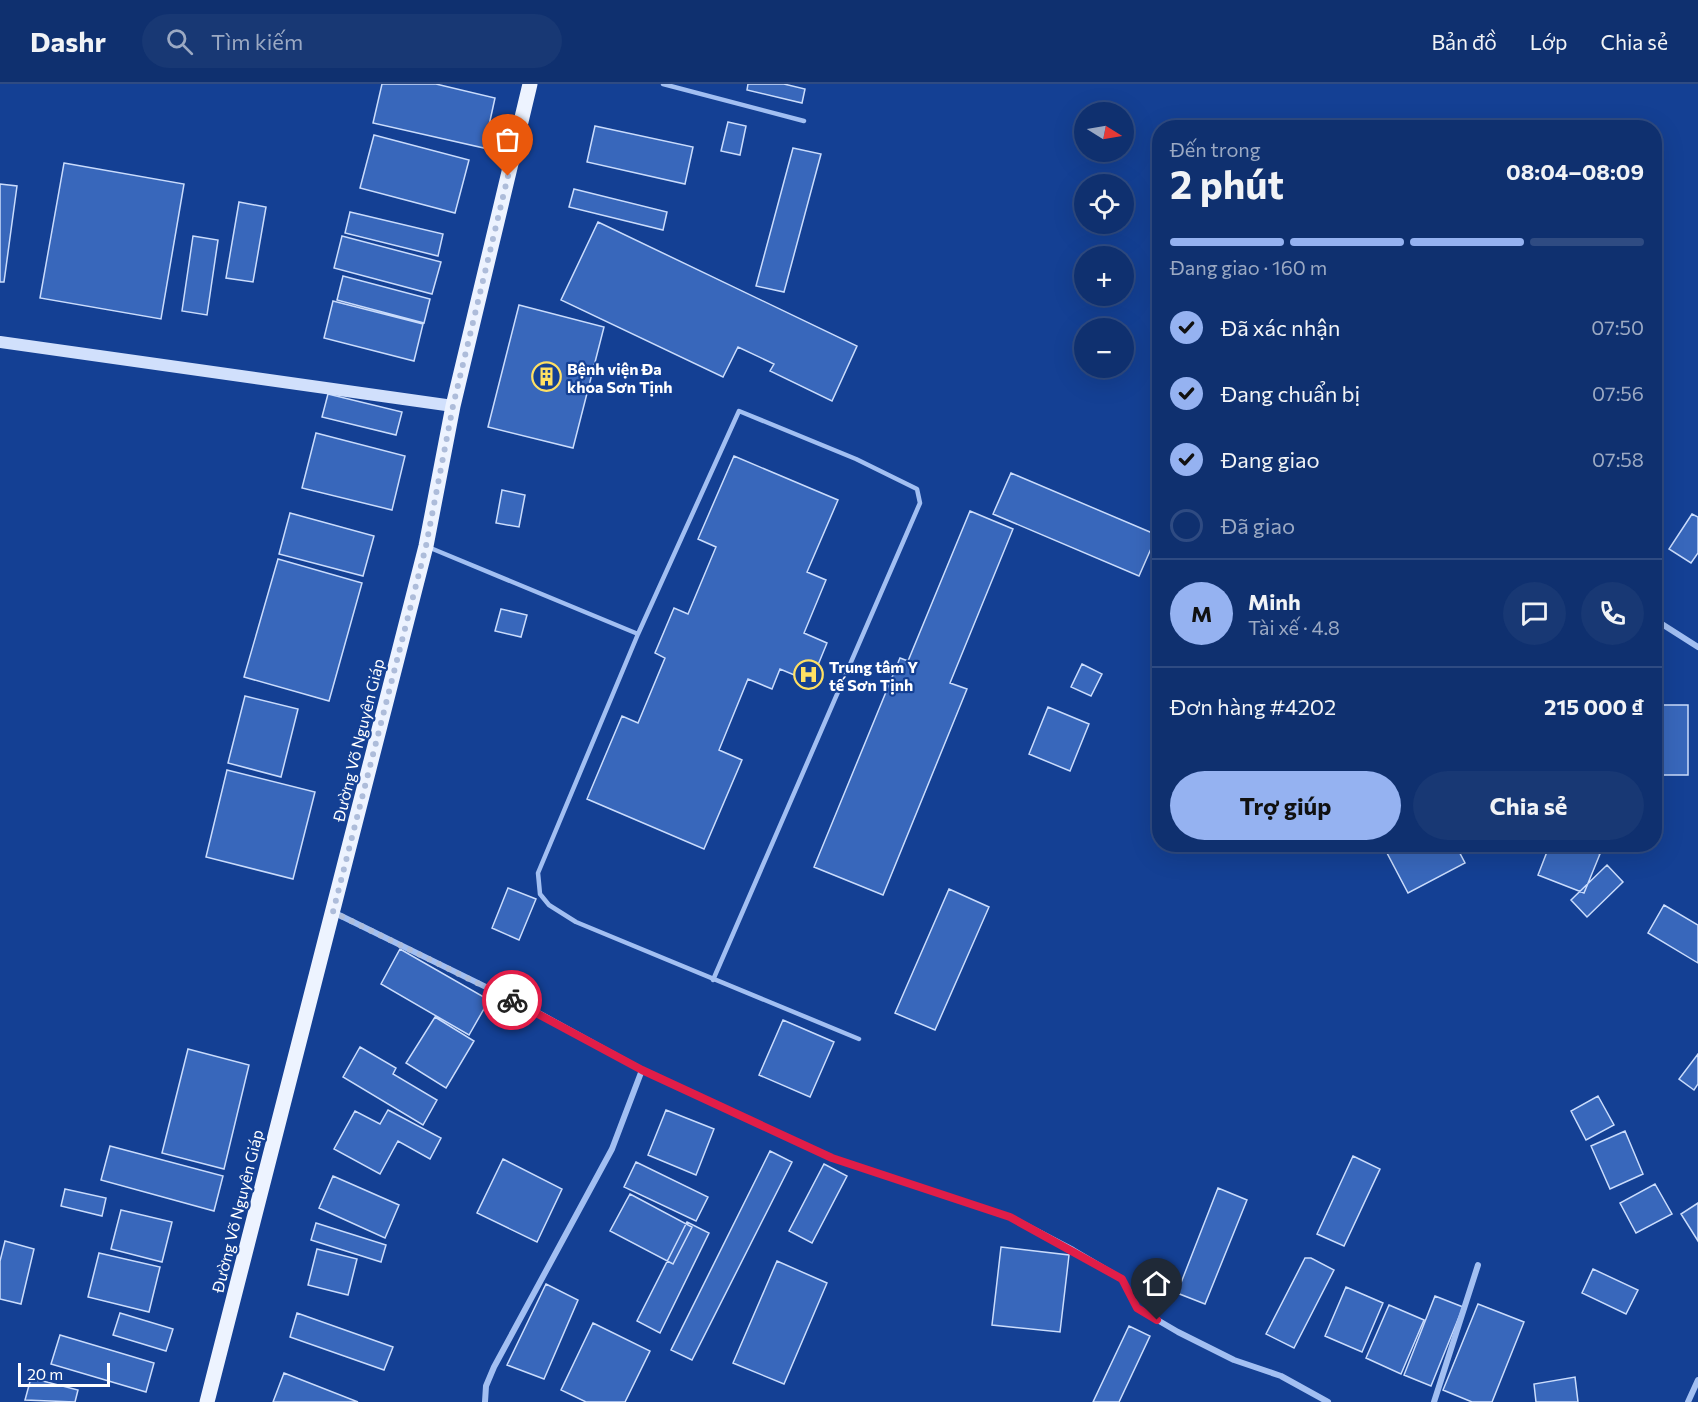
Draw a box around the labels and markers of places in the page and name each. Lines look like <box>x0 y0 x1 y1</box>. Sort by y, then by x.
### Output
pin <box>482 114 533 176</box>
place label: Bệnh viện Đa khoa Sơn Tịnh <box>567 359 672 397</box>
building icon: Bệnh viện Đa khoa Sơn Tịnh <box>530 361 562 393</box>
place label: Trung tâm Y tế Sơn Tịnh <box>829 657 918 695</box>
hospital icon: Trung tâm Y tế Sơn Tịnh <box>792 659 824 691</box>
pin <box>1131 1258 1182 1320</box>

